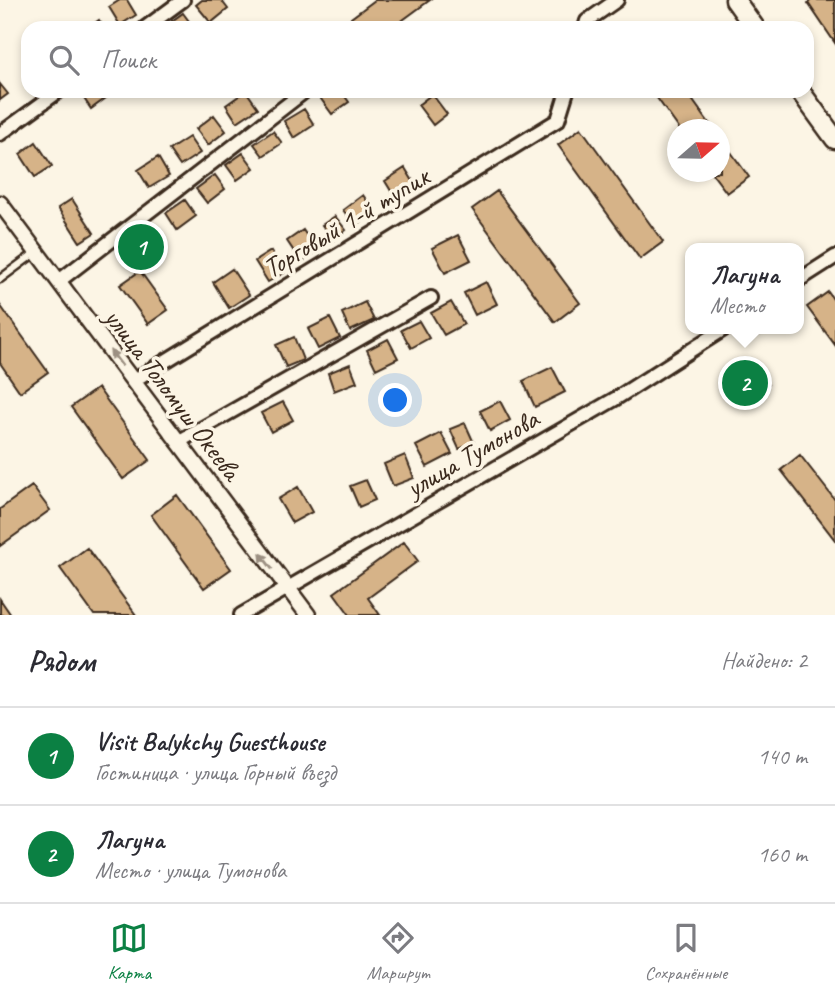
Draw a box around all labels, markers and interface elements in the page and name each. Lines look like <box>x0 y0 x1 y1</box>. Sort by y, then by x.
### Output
search box <box>21 21 814 98</box>
icon: search <box>45 41 83 79</box>
text: Поиск <box>101 43 156 76</box>
north arrow <box>667 119 730 182</box>
street label: Торговый 1-й тупик <box>256 158 437 285</box>
pin: 1 <box>118 221 164 273</box>
popup <box>685 243 804 334</box>
text: Лагуна <box>710 258 779 291</box>
text: Место <box>710 291 764 320</box>
street label: улица Толомуш Океева <box>96 299 251 489</box>
one-way arrow <box>109 349 123 368</box>
pin: 2 <box>722 357 768 409</box>
your location <box>378 383 412 417</box>
street label: улица Тумонова <box>398 400 546 506</box>
one-way arrow <box>259 552 273 570</box>
text: Рядом <box>28 642 95 680</box>
text: Найдено: 2 <box>721 646 807 675</box>
text: Visit Balykchy Guesthouse <box>95 725 325 758</box>
text: 1 <box>46 742 56 771</box>
text: 140 m <box>758 742 807 771</box>
text: Гостиница · улица Горный въезд <box>95 758 336 787</box>
text: Лагуна <box>95 823 164 856</box>
text: 2 <box>46 840 56 869</box>
text: 160 m <box>758 840 807 869</box>
text: Место · улица Тумонова <box>95 856 286 885</box>
tab: Карта <box>108 919 151 985</box>
tab: Маршрут <box>367 919 429 985</box>
tab: Сохранённые <box>645 919 727 985</box>

